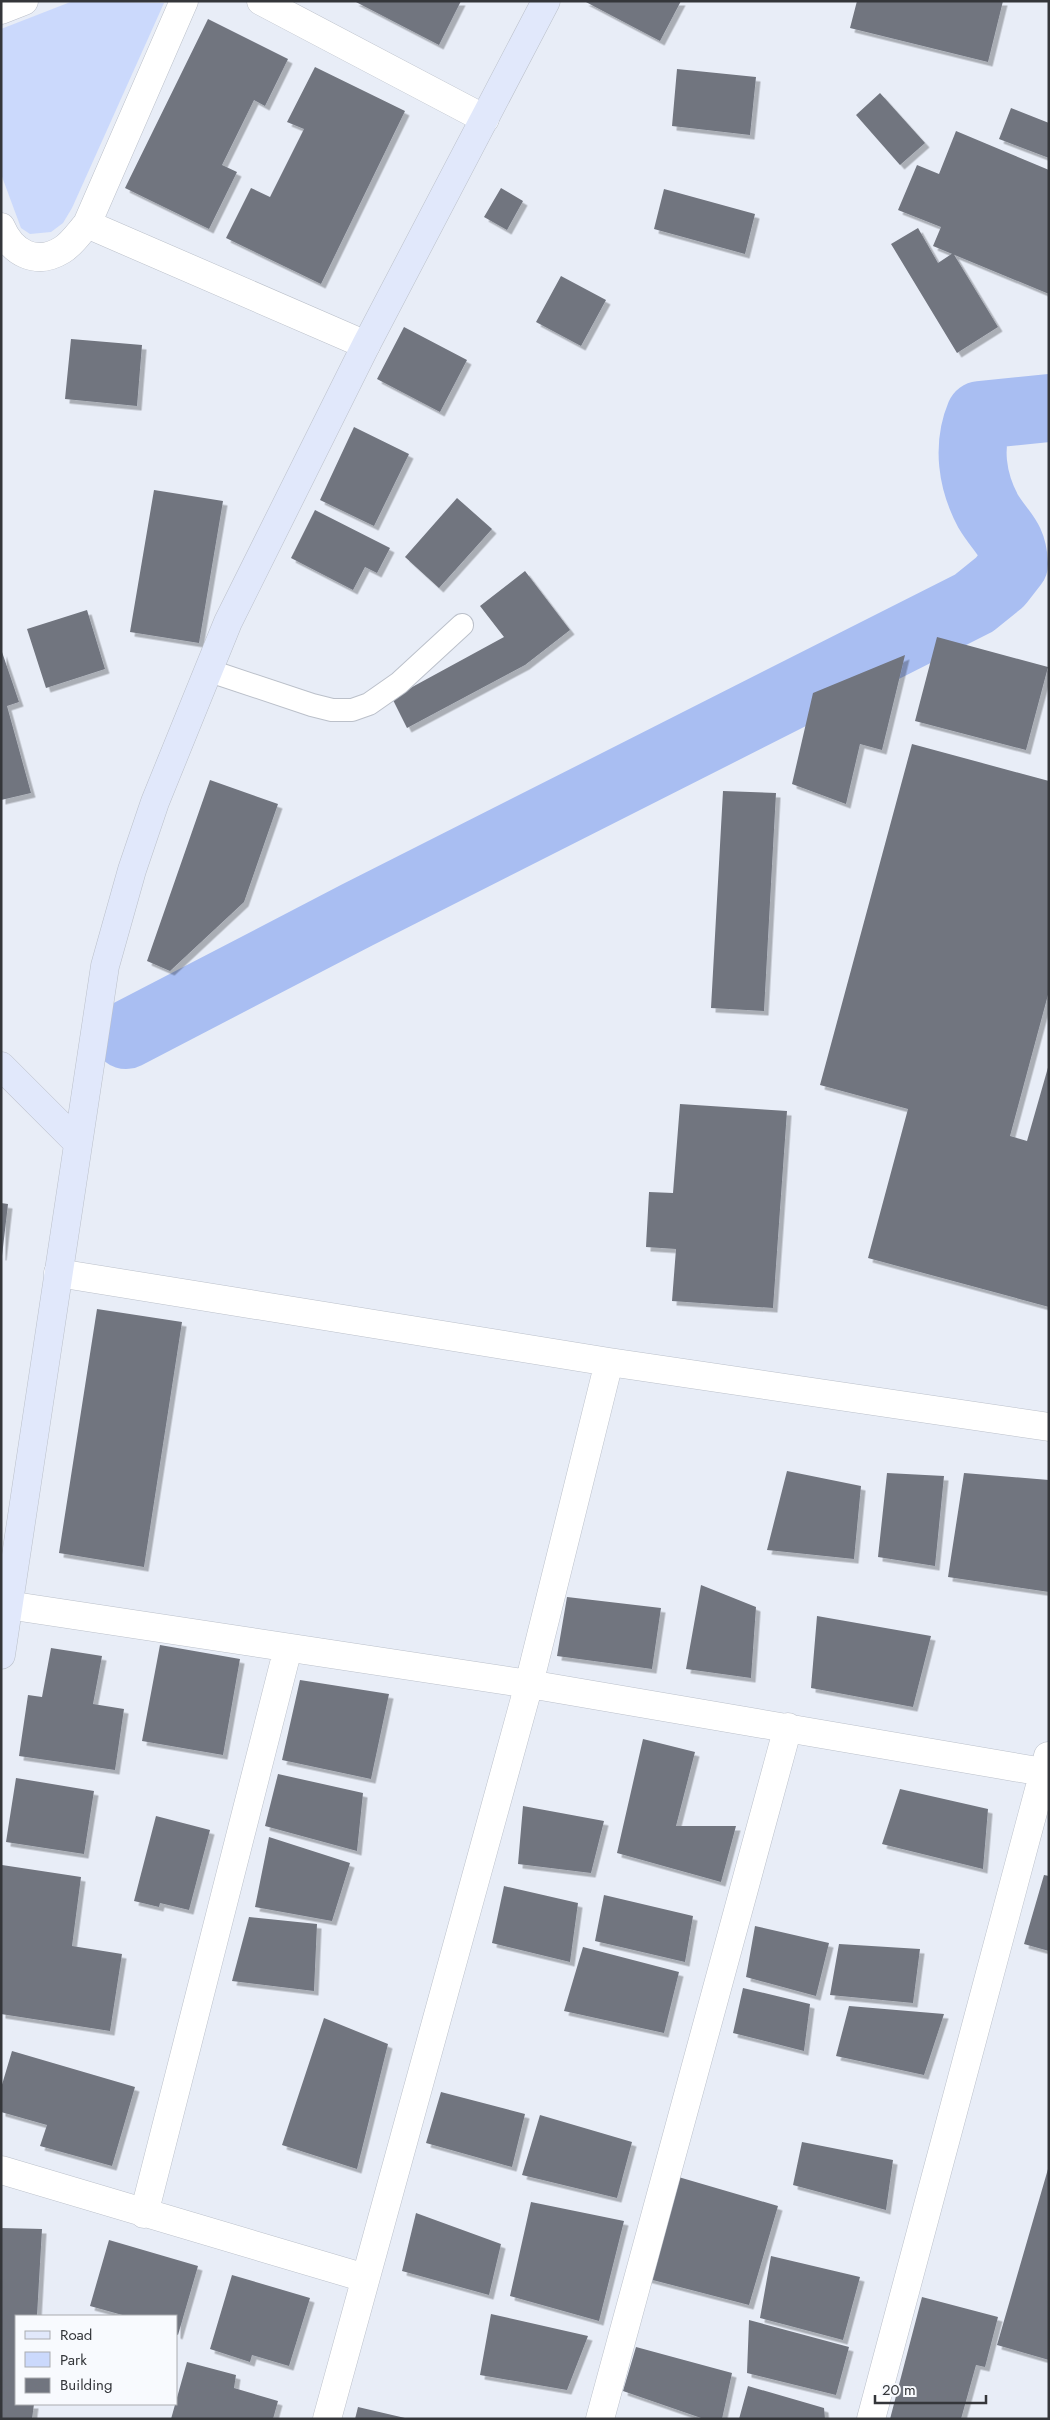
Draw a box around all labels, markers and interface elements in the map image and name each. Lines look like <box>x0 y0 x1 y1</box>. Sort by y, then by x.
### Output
legend <box>15 2315 178 2405</box>
text: Road <box>60 2324 92 2346</box>
text: Park <box>60 2349 87 2371</box>
scale bar <box>875 2372 986 2404</box>
text: Building <box>60 2374 112 2396</box>
text: 20 m <box>882 2379 916 2401</box>

